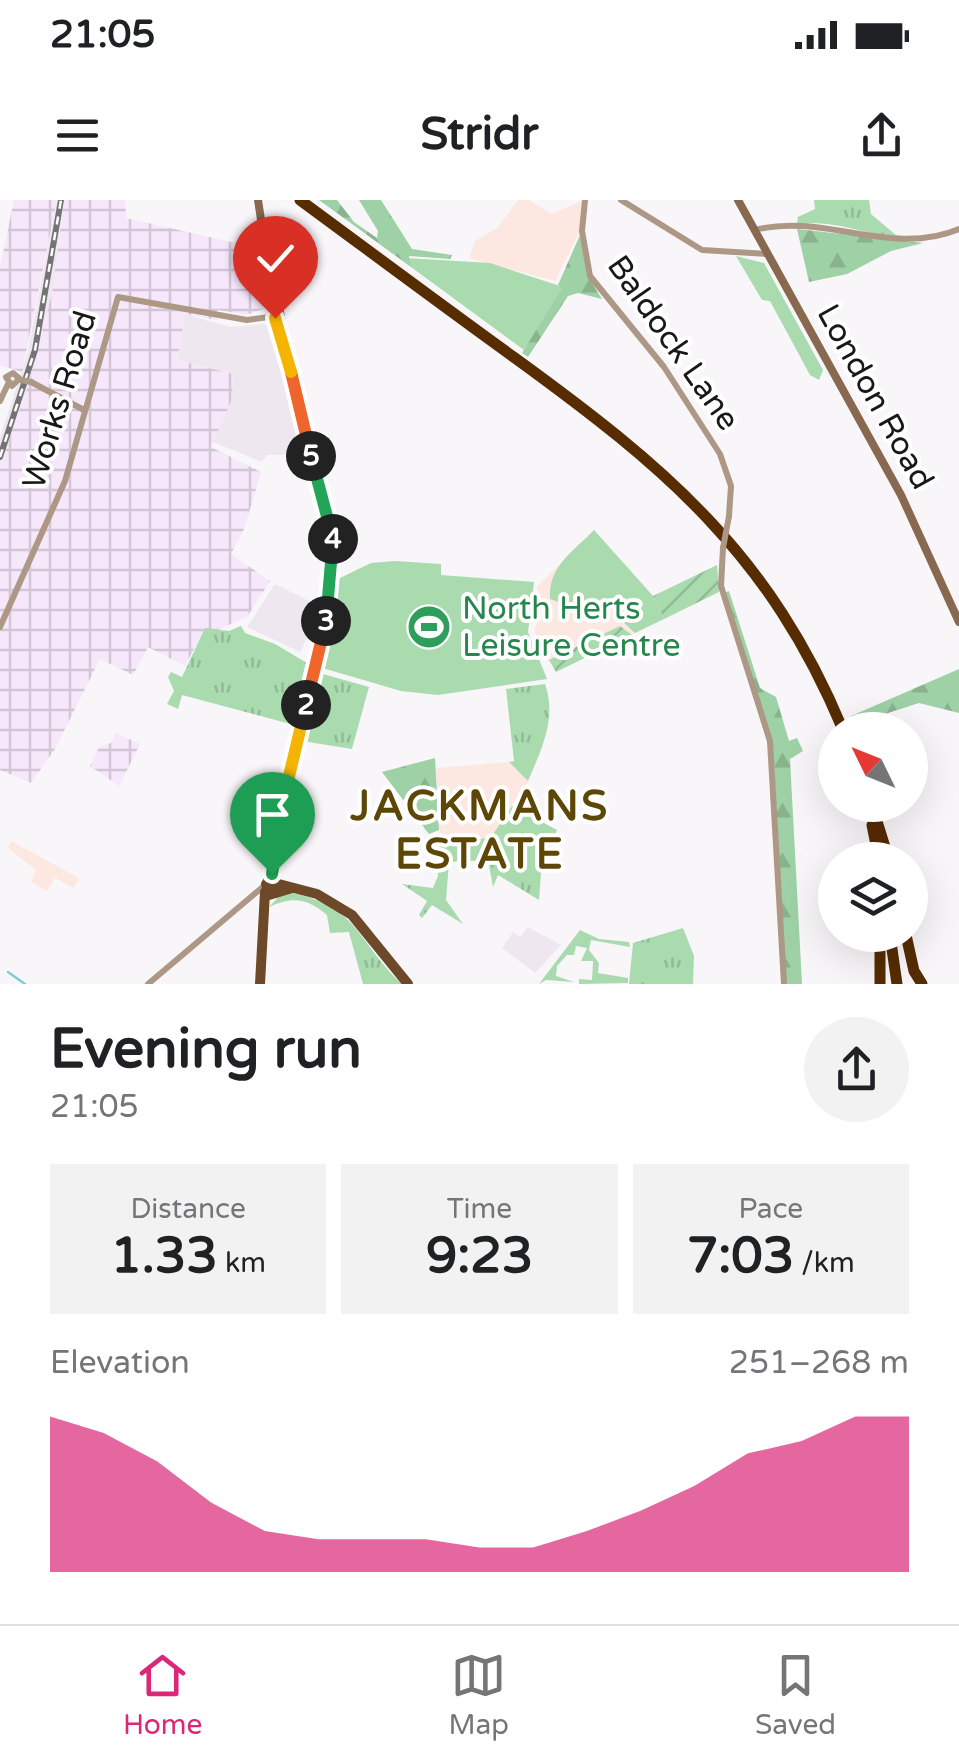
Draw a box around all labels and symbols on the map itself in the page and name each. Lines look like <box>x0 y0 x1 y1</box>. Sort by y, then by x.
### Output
pin <box>233 216 318 319</box>
street label: Baldock Lane <box>599 248 747 438</box>
street label: London Road <box>809 298 941 496</box>
street label: Works Road <box>15 306 105 494</box>
pin: 5 <box>286 431 336 481</box>
pin: 4 <box>308 514 358 564</box>
place label: North Herts Leisure Centre <box>462 590 681 665</box>
pin: 3 <box>301 596 351 646</box>
sports icon: North Herts Leisure Centre <box>406 604 452 650</box>
pin: 2 <box>281 680 331 730</box>
north arrow <box>818 712 928 822</box>
pin <box>230 772 315 875</box>
district label: JACKMANS ESTATE <box>349 781 610 880</box>

